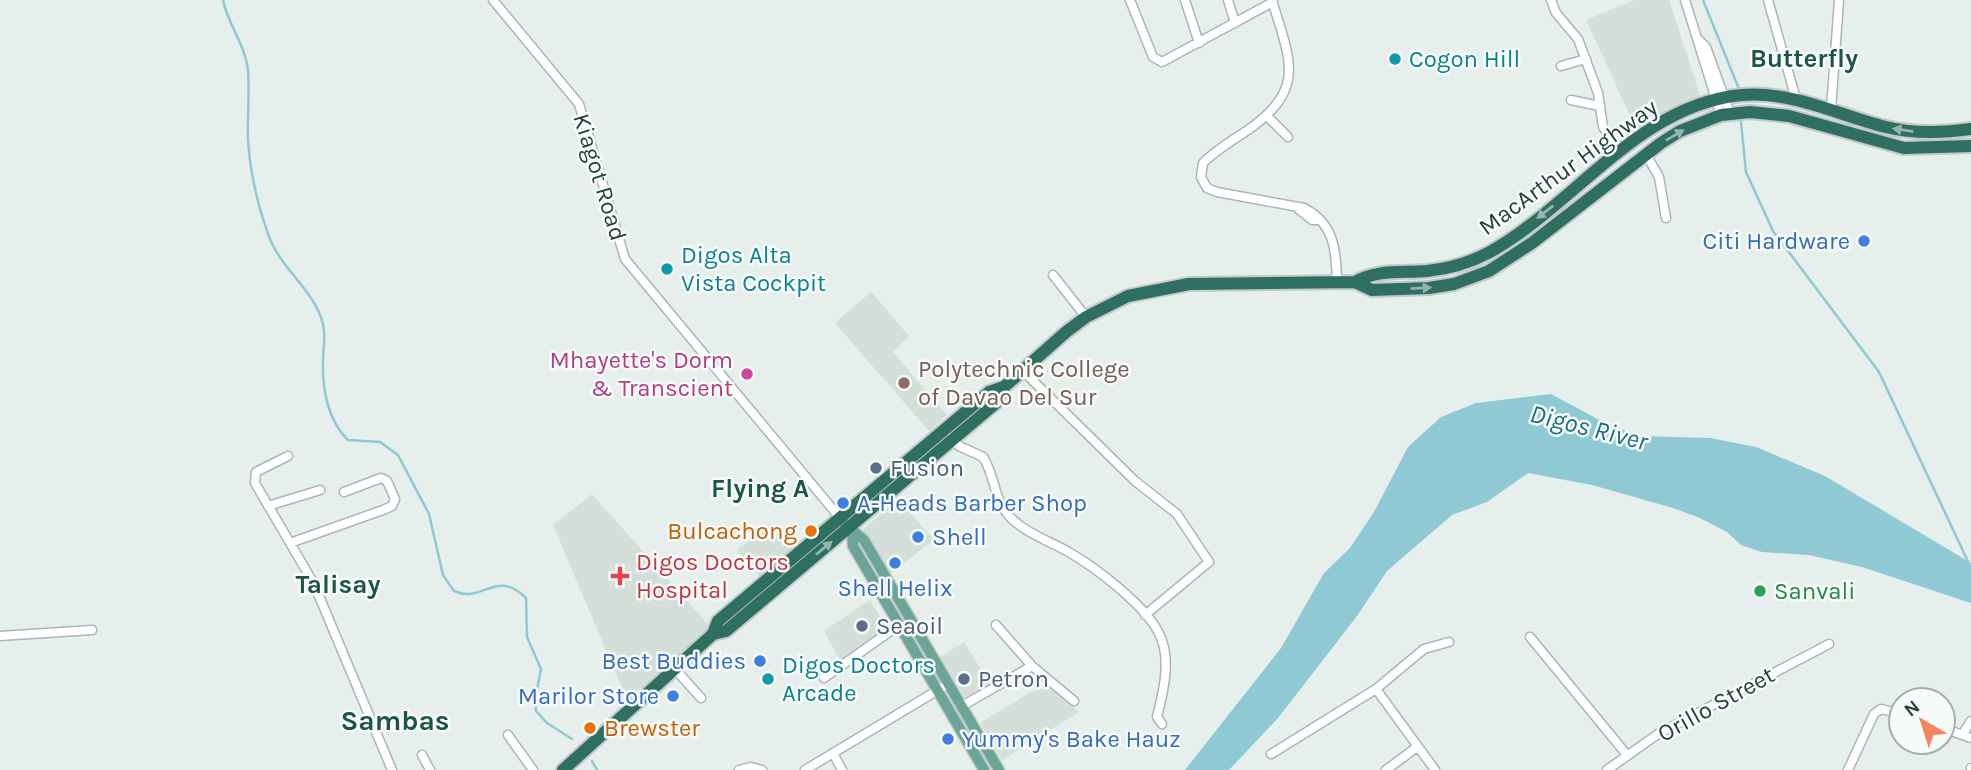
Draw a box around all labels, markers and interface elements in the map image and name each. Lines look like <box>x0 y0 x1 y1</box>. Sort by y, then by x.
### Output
district label: Butterfly <box>1750 43 1858 74</box>
place label: Cogon Hill <box>1409 45 1520 73</box>
marker: Cogon Hill <box>1387 51 1403 67</box>
street label: MacArthur Highway <box>1473 93 1663 241</box>
street label: Kiagot Road <box>567 110 633 244</box>
one-way arrow <box>1892 124 1914 135</box>
one-way arrow <box>1665 128 1684 141</box>
one-way arrow <box>1536 204 1554 218</box>
place label: Citi Hardware <box>1703 227 1850 255</box>
marker: Citi Hardware <box>1856 233 1872 249</box>
place label: Digos Alta Vista Cockpit <box>681 241 826 297</box>
marker: Digos Alta Vista Cockpit <box>659 261 675 277</box>
one-way arrow <box>1411 283 1433 294</box>
place label: Mhayette's Dorm & Transcient <box>549 346 733 402</box>
place label: Polytechnic College of Davao Del Sur <box>918 355 1130 411</box>
marker: Mhayette's Dorm & Transcient <box>739 366 755 382</box>
marker: Polytechnic College of Davao Del Sur <box>896 375 912 391</box>
water label: Digos River <box>1527 398 1652 457</box>
place label: Fusion <box>890 454 964 482</box>
marker: Fusion <box>868 460 884 476</box>
district label: Flying A <box>711 473 809 504</box>
place label: A-Heads Barber Shop <box>857 489 1087 517</box>
marker: A-Heads Barber Shop <box>835 495 851 511</box>
place label: Bulcachong <box>667 517 797 545</box>
marker: Bulcachong <box>803 523 819 539</box>
place label: Shell <box>932 523 987 551</box>
marker: Shell <box>910 529 926 545</box>
one-way arrow <box>815 540 833 556</box>
place label: Digos Doctors Hospital <box>636 548 789 604</box>
marker: Shell Helix <box>887 555 903 571</box>
marker: Digos Doctors Hospital <box>610 566 630 586</box>
district label: Talisay <box>295 569 381 600</box>
place label: Shell Helix <box>838 574 952 602</box>
place label: Sanvali <box>1774 577 1855 605</box>
marker: Sanvali <box>1752 583 1768 599</box>
place label: Seaoil <box>876 612 943 640</box>
marker: Seaoil <box>854 618 870 634</box>
place label: Best Buddies <box>601 647 746 675</box>
place label: Digos Doctors Arcade <box>782 651 935 707</box>
marker: Best Buddies <box>752 653 768 669</box>
street label: Orillo Street <box>1653 660 1779 748</box>
place label: Petron <box>978 665 1049 693</box>
marker: Digos Doctors Arcade <box>760 671 776 687</box>
marker: Petron <box>956 671 972 687</box>
place label: Marilor Store <box>518 682 659 710</box>
north arrow <box>1887 686 1957 756</box>
marker: Marilor Store <box>665 688 681 704</box>
text: N <box>1900 696 1924 721</box>
district label: Sambas <box>340 704 450 737</box>
place label: Brewster <box>604 714 700 742</box>
marker: Brewster <box>582 720 598 736</box>
place label: Yummy's Bake Hauz <box>962 725 1181 753</box>
marker: Yummy's Bake Hauz <box>940 731 956 747</box>

